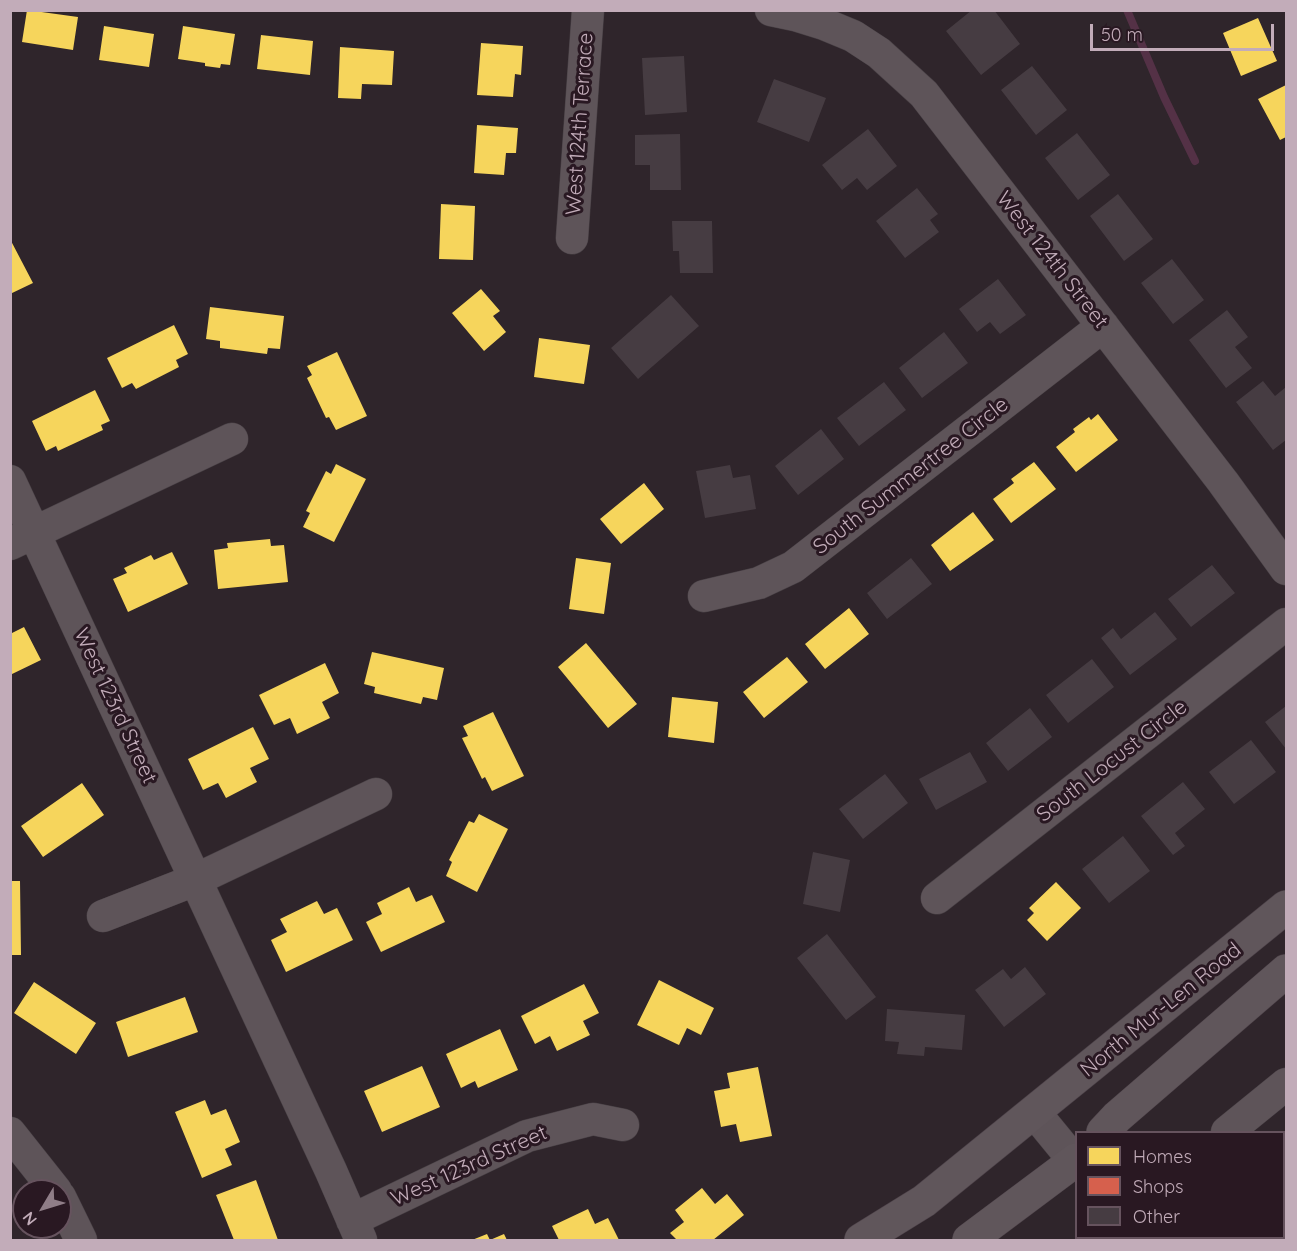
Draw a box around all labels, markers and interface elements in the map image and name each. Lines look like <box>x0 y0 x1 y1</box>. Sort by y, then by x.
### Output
scale bar <box>1093 12 1278 50</box>
text: 50 m <box>1101 23 1143 46</box>
street label: West 124th Terrace <box>561 32 599 216</box>
street label: West 124th Street <box>991 186 1113 334</box>
street label: South Summertree Circle <box>808 392 1014 560</box>
street label: West 123rd Street <box>68 624 162 788</box>
street label: South Locust Circle <box>1032 694 1192 828</box>
street label: North Mur-Len Road <box>1076 937 1246 1083</box>
street label: West 123rd Street <box>387 1120 551 1212</box>
legend <box>1075 1131 1285 1239</box>
text: Homes <box>1133 1145 1192 1168</box>
text: Shops <box>1133 1175 1184 1198</box>
north arrow <box>12 1179 72 1239</box>
text: Other <box>1133 1205 1180 1228</box>
text: N <box>18 1208 41 1230</box>

